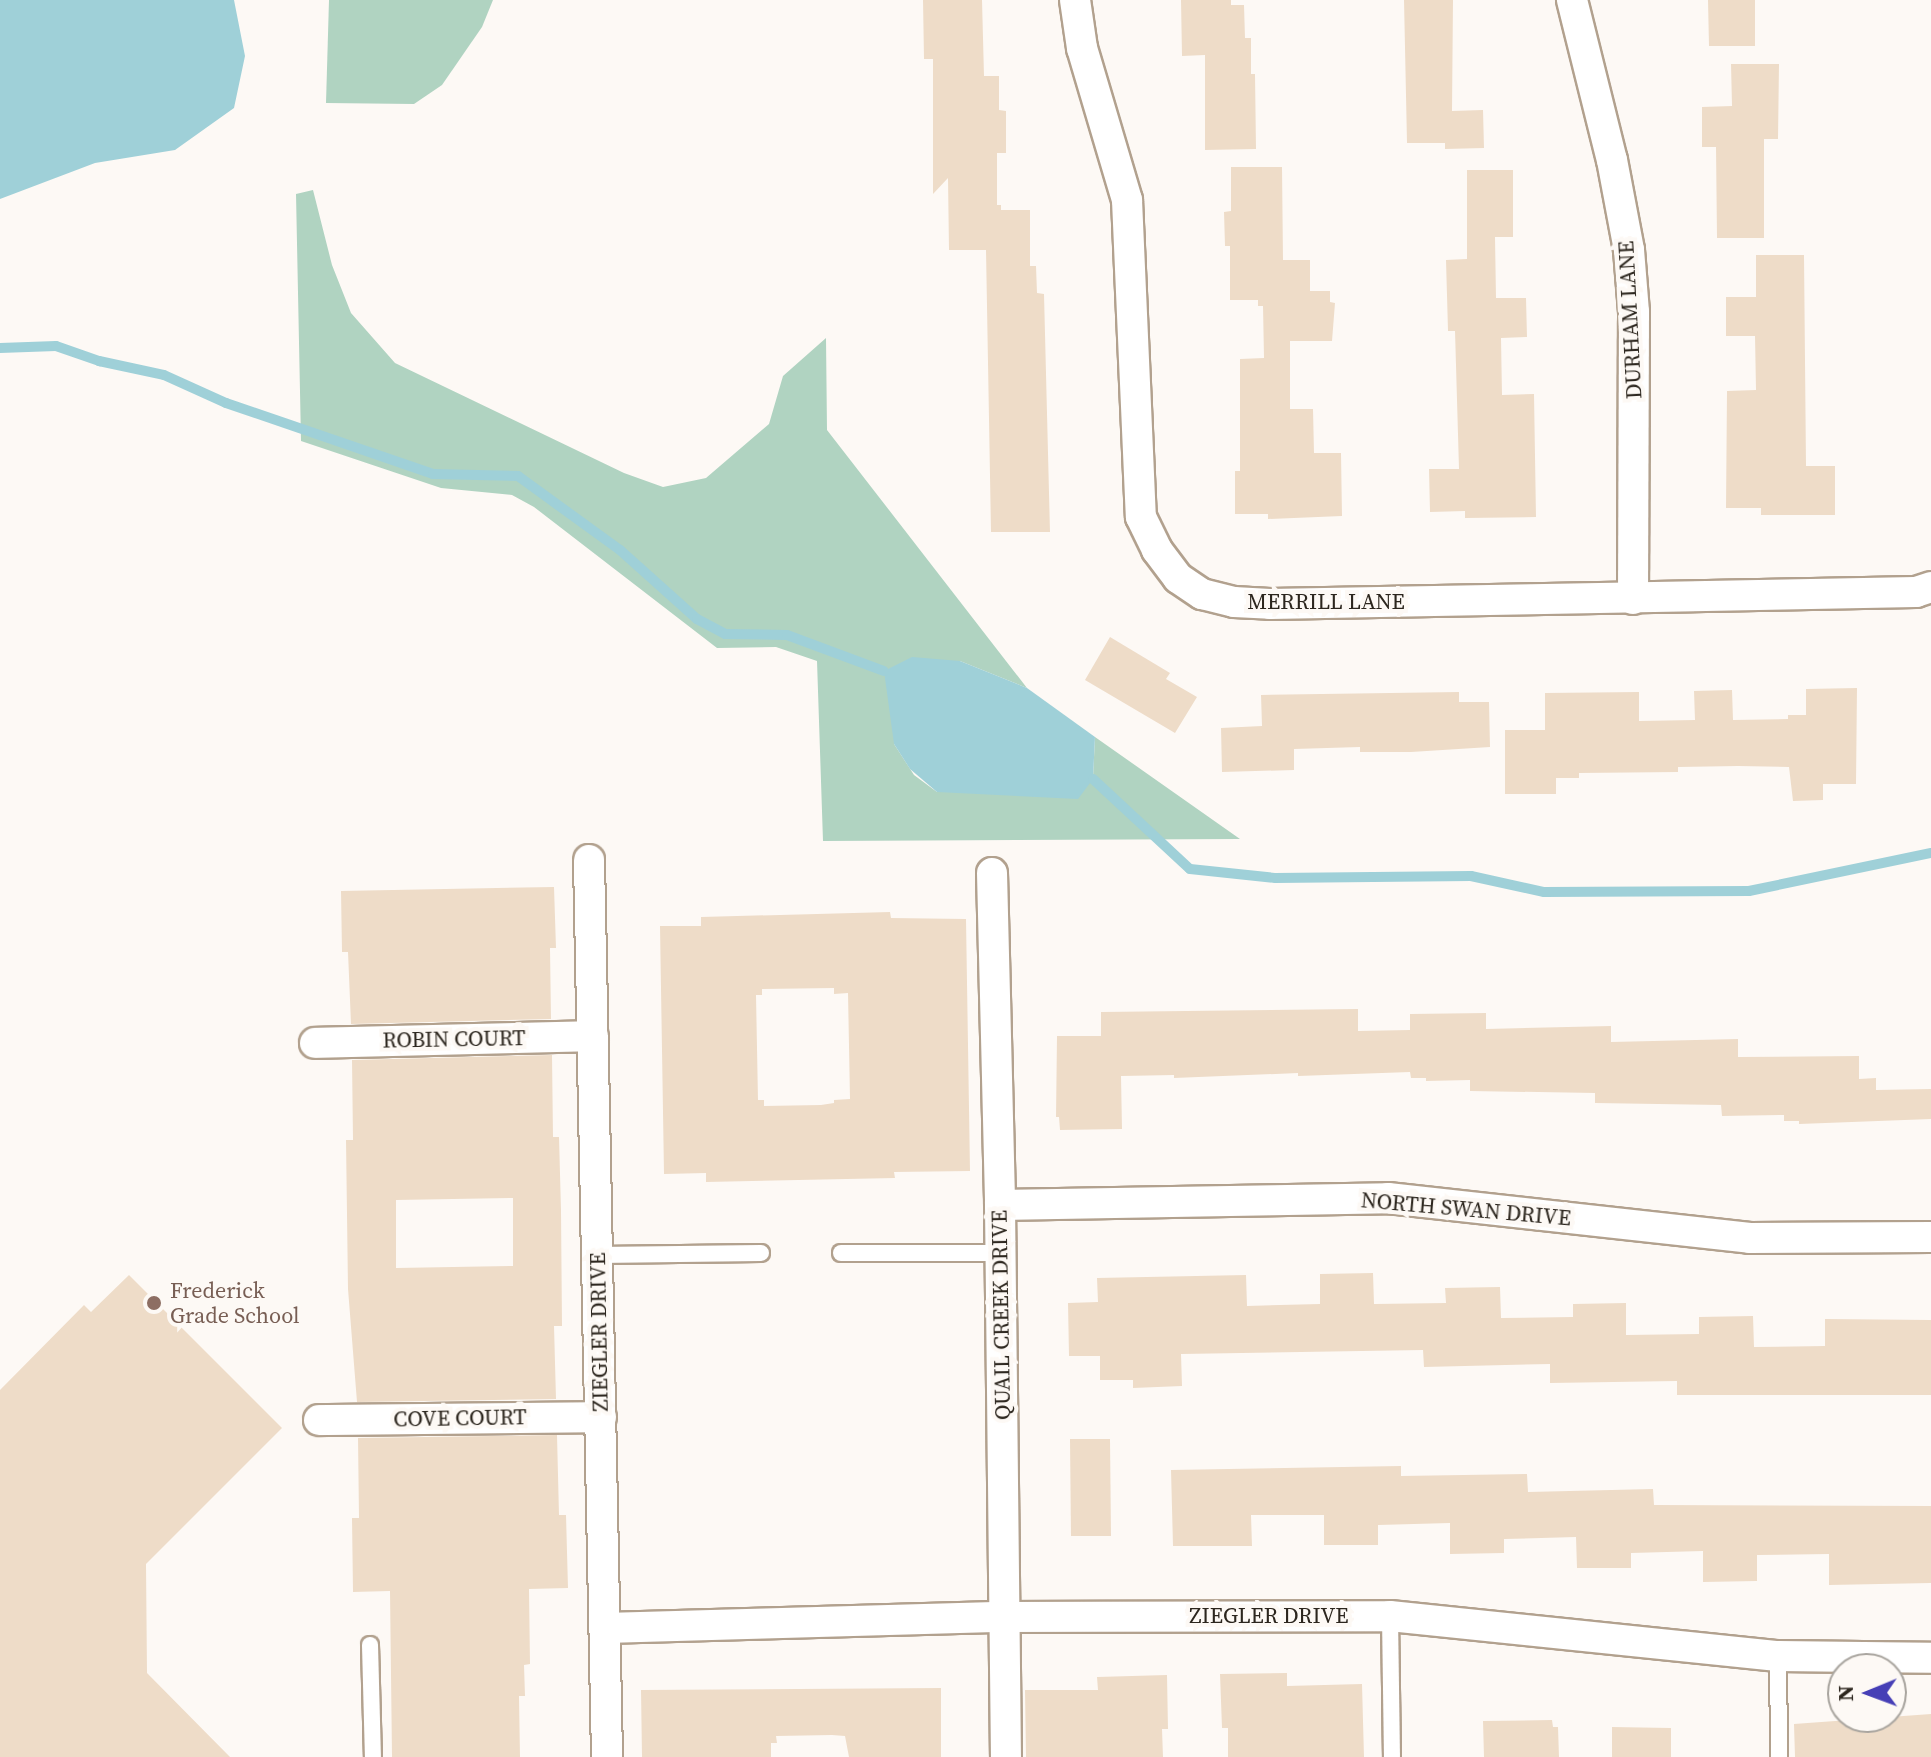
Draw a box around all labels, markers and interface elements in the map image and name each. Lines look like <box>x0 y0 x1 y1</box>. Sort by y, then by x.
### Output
street label: DURHAM LANE <box>1613 240 1647 400</box>
street label: MERRILL LANE <box>1247 589 1405 615</box>
street label: ROBIN COURT <box>382 1025 526 1053</box>
street label: NORTH SWAN DRIVE <box>1360 1187 1572 1231</box>
street label: QUAIL CREEK DRIVE <box>986 1210 1016 1420</box>
street label: ZIEGLER DRIVE <box>584 1252 614 1412</box>
place label: Frederick Grade School <box>170 1277 300 1328</box>
marker: Frederick Grade School <box>145 1294 163 1312</box>
street label: COVE COURT <box>393 1404 527 1432</box>
street label: ZIEGLER DRIVE <box>1189 1603 1349 1629</box>
north arrow <box>1827 1653 1907 1733</box>
text: N <box>1830 1685 1860 1702</box>

